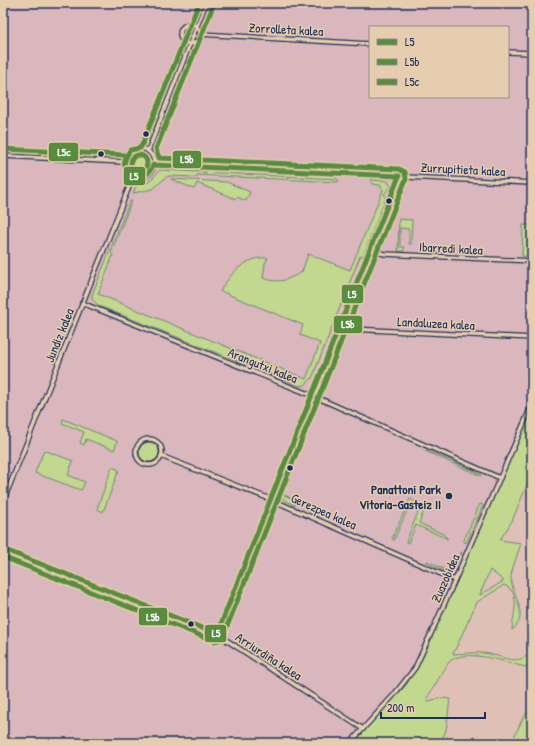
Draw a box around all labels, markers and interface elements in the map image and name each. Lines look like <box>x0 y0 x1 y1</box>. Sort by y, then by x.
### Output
street label: Zorrolleta kalea <box>248 18 324 40</box>
legend <box>369 26 509 98</box>
text: L5 <box>405 33 415 50</box>
text: L5b <box>405 53 420 70</box>
text: L5c <box>405 73 420 90</box>
unlabelled marker <box>141 129 151 139</box>
line badge: L5c <box>48 142 79 162</box>
text: L5c <box>57 145 71 159</box>
unlabelled marker <box>96 149 106 159</box>
line badge: L5b <box>172 150 202 169</box>
text: L5b <box>180 152 194 166</box>
street label: Zurrupitieta kalea <box>420 158 506 180</box>
line badge: L5 <box>123 166 146 186</box>
text: L5 <box>130 169 139 183</box>
unlabelled marker <box>384 196 394 206</box>
street label: Ibarredi kalea <box>419 237 483 259</box>
line badge: L5 <box>341 284 364 304</box>
text: L5 <box>348 287 357 301</box>
street label: Jundiz kalea <box>40 305 78 365</box>
street label: Landaluzea kalea <box>397 312 475 334</box>
line badge: L5b <box>333 315 363 334</box>
text: L5b <box>341 317 355 331</box>
street label: Arangutxi kalea <box>225 343 301 387</box>
unlabelled marker <box>285 463 295 473</box>
place label: Panattoni Park Vitoria-Gasteiz II <box>359 480 442 513</box>
street label: Gerezpea kalea <box>288 489 360 533</box>
marker: Panattoni Park Vitoria-Gasteiz II <box>444 491 454 501</box>
street label: Zuazobidea <box>426 551 464 605</box>
line badge: L5b <box>138 607 168 626</box>
text: L5b <box>146 610 160 624</box>
unlabelled marker <box>186 619 196 629</box>
line badge: L5 <box>204 624 227 643</box>
text: L5 <box>212 626 221 640</box>
street label: Arriurdiña kalea <box>232 628 306 684</box>
scale bar <box>381 694 485 720</box>
text: 200 m <box>387 699 414 716</box>

